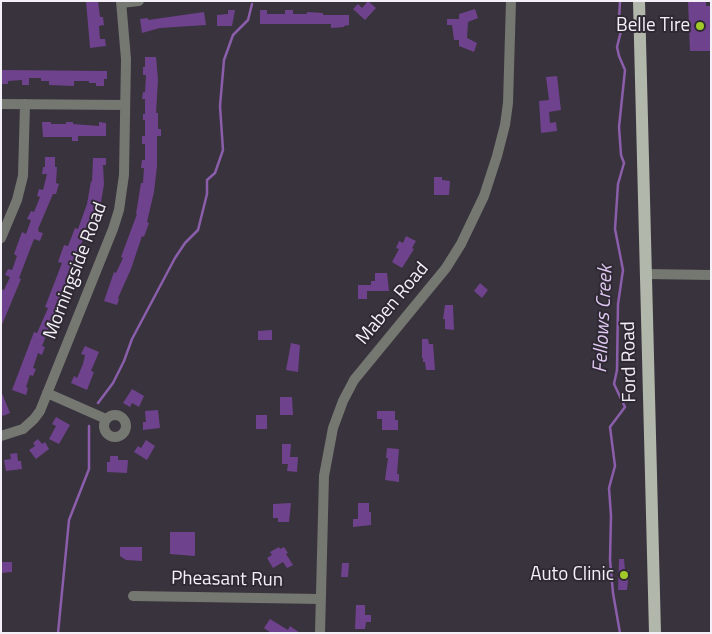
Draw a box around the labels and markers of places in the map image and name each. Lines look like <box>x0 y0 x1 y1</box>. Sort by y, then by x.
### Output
place label: Belle Tire <box>616 15 690 37</box>
marker: Belle Tire <box>694 20 706 32</box>
place label: Auto Clinic <box>530 564 614 586</box>
marker: Auto Clinic <box>618 569 630 581</box>

